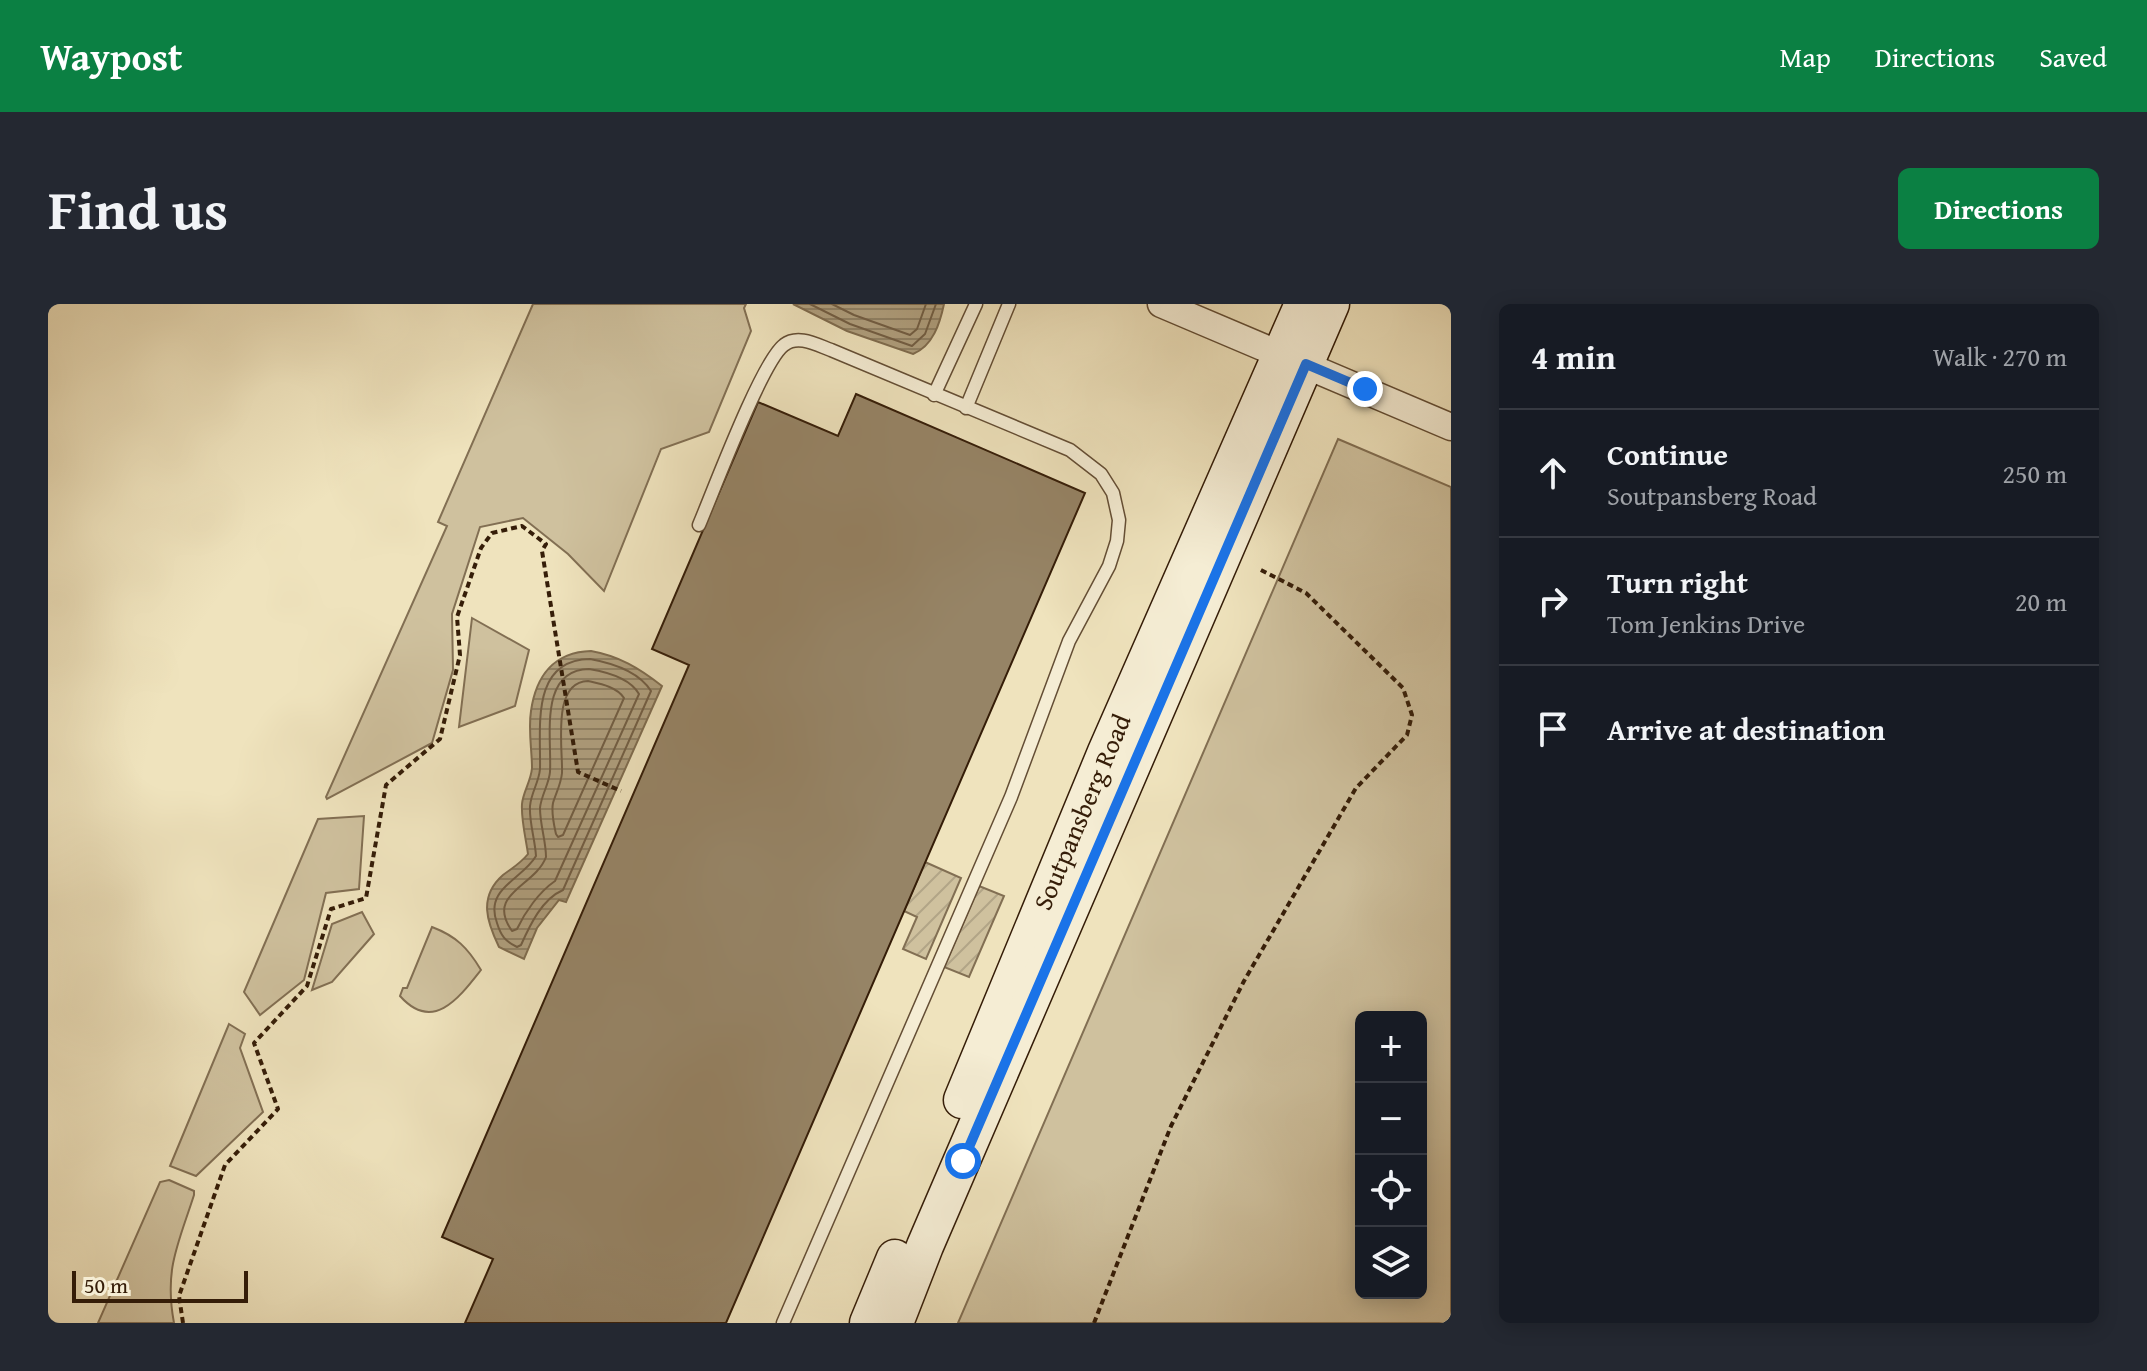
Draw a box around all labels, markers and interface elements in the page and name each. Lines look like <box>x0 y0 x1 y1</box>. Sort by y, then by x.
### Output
text: Waypost <box>40 28 182 84</box>
text: Map <box>1779 36 1831 77</box>
text: Directions <box>1875 36 1995 77</box>
text: Saved <box>2039 36 2107 77</box>
text: Find us <box>48 167 228 250</box>
button: Directions <box>1898 168 2099 249</box>
text: 4 min <box>1531 332 1616 381</box>
text: Walk · 270 m <box>1933 337 2067 376</box>
route end <box>1347 371 1383 407</box>
text: Continue <box>1607 432 1728 476</box>
icon: ahead <box>1531 451 1575 495</box>
text: 250 m <box>2002 454 2067 493</box>
text: Soutpansberg Road <box>1607 476 1817 515</box>
text: Turn right <box>1607 560 1748 604</box>
icon: right <box>1531 579 1575 623</box>
text: 20 m <box>2015 582 2067 621</box>
text: Tom Jenkins Drive <box>1607 604 1805 643</box>
street label: Soutpansberg Road <box>1023 707 1141 916</box>
icon: arrive <box>1531 707 1575 751</box>
text: Arrive at destination <box>1607 707 1885 751</box>
map controls <box>1355 1011 1427 1299</box>
button: + <box>1355 1011 1427 1083</box>
button: − <box>1355 1083 1427 1155</box>
route start <box>945 1143 981 1179</box>
button: locate <box>1355 1155 1427 1227</box>
button: layers <box>1355 1227 1427 1299</box>
scale bar <box>72 1267 248 1303</box>
text: 50 m <box>84 1269 128 1301</box>

